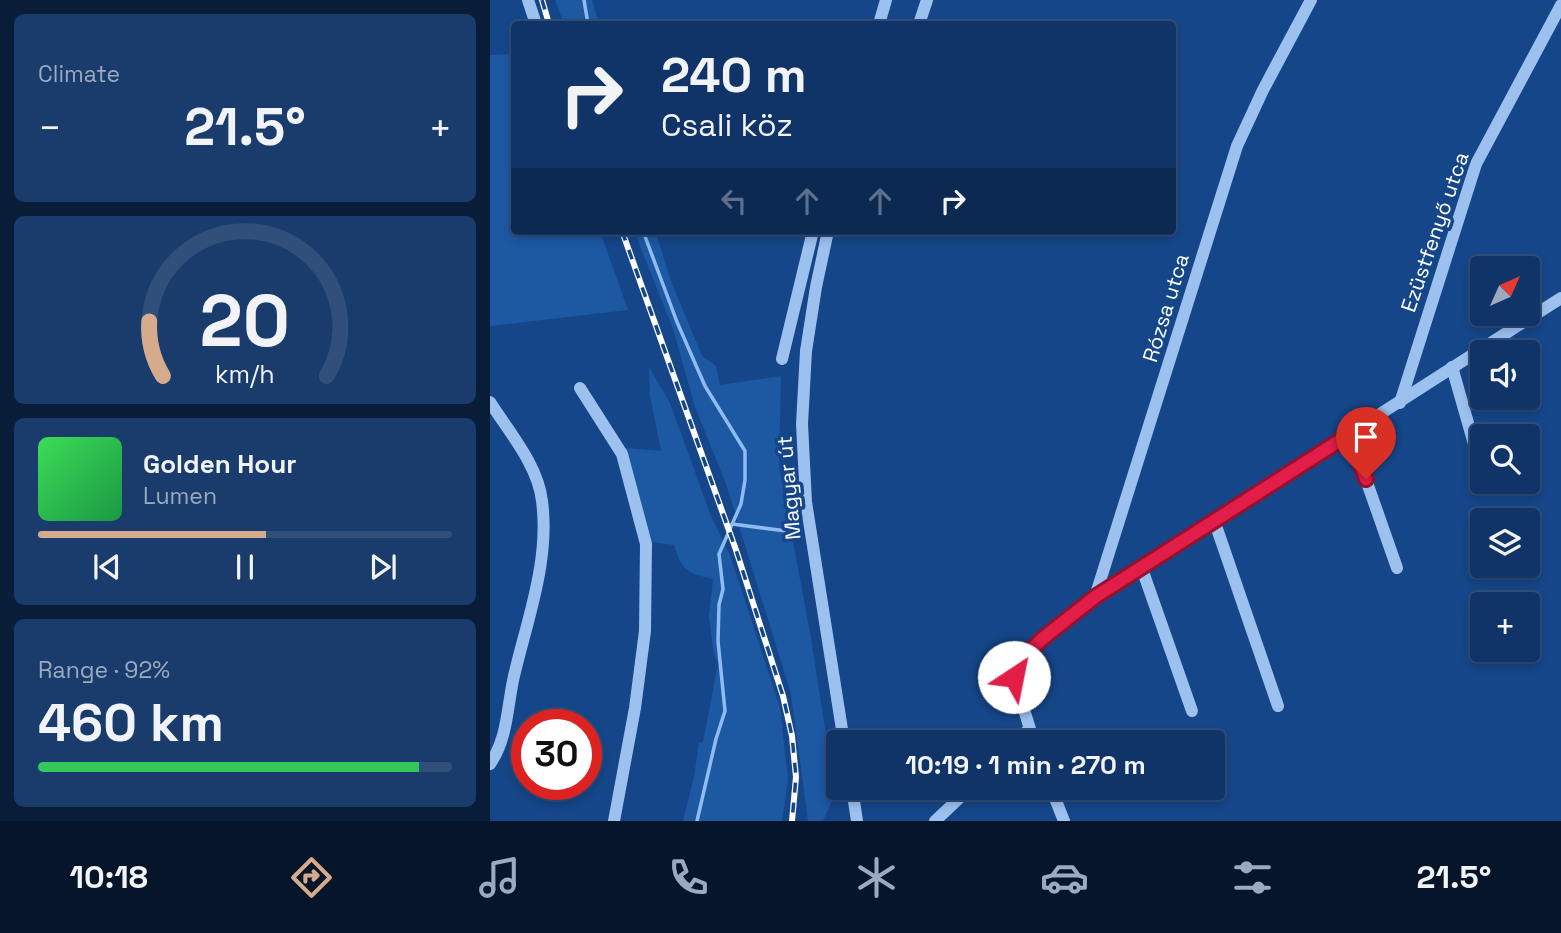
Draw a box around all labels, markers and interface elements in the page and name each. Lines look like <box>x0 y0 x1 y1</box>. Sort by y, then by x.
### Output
text: 240 m <box>661 44 807 106</box>
icon: right <box>546 49 637 140</box>
text: Climate <box>38 59 120 89</box>
text: 21.5° <box>184 94 306 160</box>
text: − <box>38 104 62 152</box>
text: + <box>428 104 452 152</box>
text: Csali köz <box>661 105 793 145</box>
street label: Ezüstfenyő utca <box>1395 148 1475 315</box>
icon: left <box>715 182 753 220</box>
icon: ahead <box>788 182 826 220</box>
icon: ahead <box>861 182 899 220</box>
icon: right <box>934 182 972 220</box>
street label: Rózsa utca <box>1136 250 1195 365</box>
north arrow <box>1470 256 1540 326</box>
map controls <box>1470 256 1540 662</box>
text: 20 <box>200 274 290 367</box>
button: sound <box>1470 340 1540 410</box>
text: km/h <box>215 357 275 389</box>
pin <box>1336 407 1396 479</box>
icon: arrive <box>1347 418 1385 456</box>
button: search <box>1470 424 1540 494</box>
street label: Magyar út <box>771 435 806 541</box>
text: Golden Hour <box>143 447 297 481</box>
text: Lumen <box>143 481 217 511</box>
button: layers <box>1470 508 1540 578</box>
icon: previous <box>88 548 126 586</box>
icon: pause <box>226 548 264 586</box>
icon: next <box>364 548 402 586</box>
button: + <box>1470 592 1540 662</box>
position arrow <box>977 640 1051 714</box>
text: Range · 92% <box>38 655 170 685</box>
text: 460 km <box>38 690 224 756</box>
speed limit sign: 30 <box>511 709 602 800</box>
text: 10:19 · 1 min · 270 m <box>905 748 1146 782</box>
icon: directions <box>287 853 336 902</box>
icon: music <box>475 853 524 902</box>
icon: phone <box>664 853 713 902</box>
icon: climate <box>852 853 901 902</box>
icon: car <box>1040 853 1089 902</box>
icon: filters <box>1228 853 1277 902</box>
text: 10:18 <box>70 857 148 897</box>
text: 21.5° <box>1417 857 1491 897</box>

